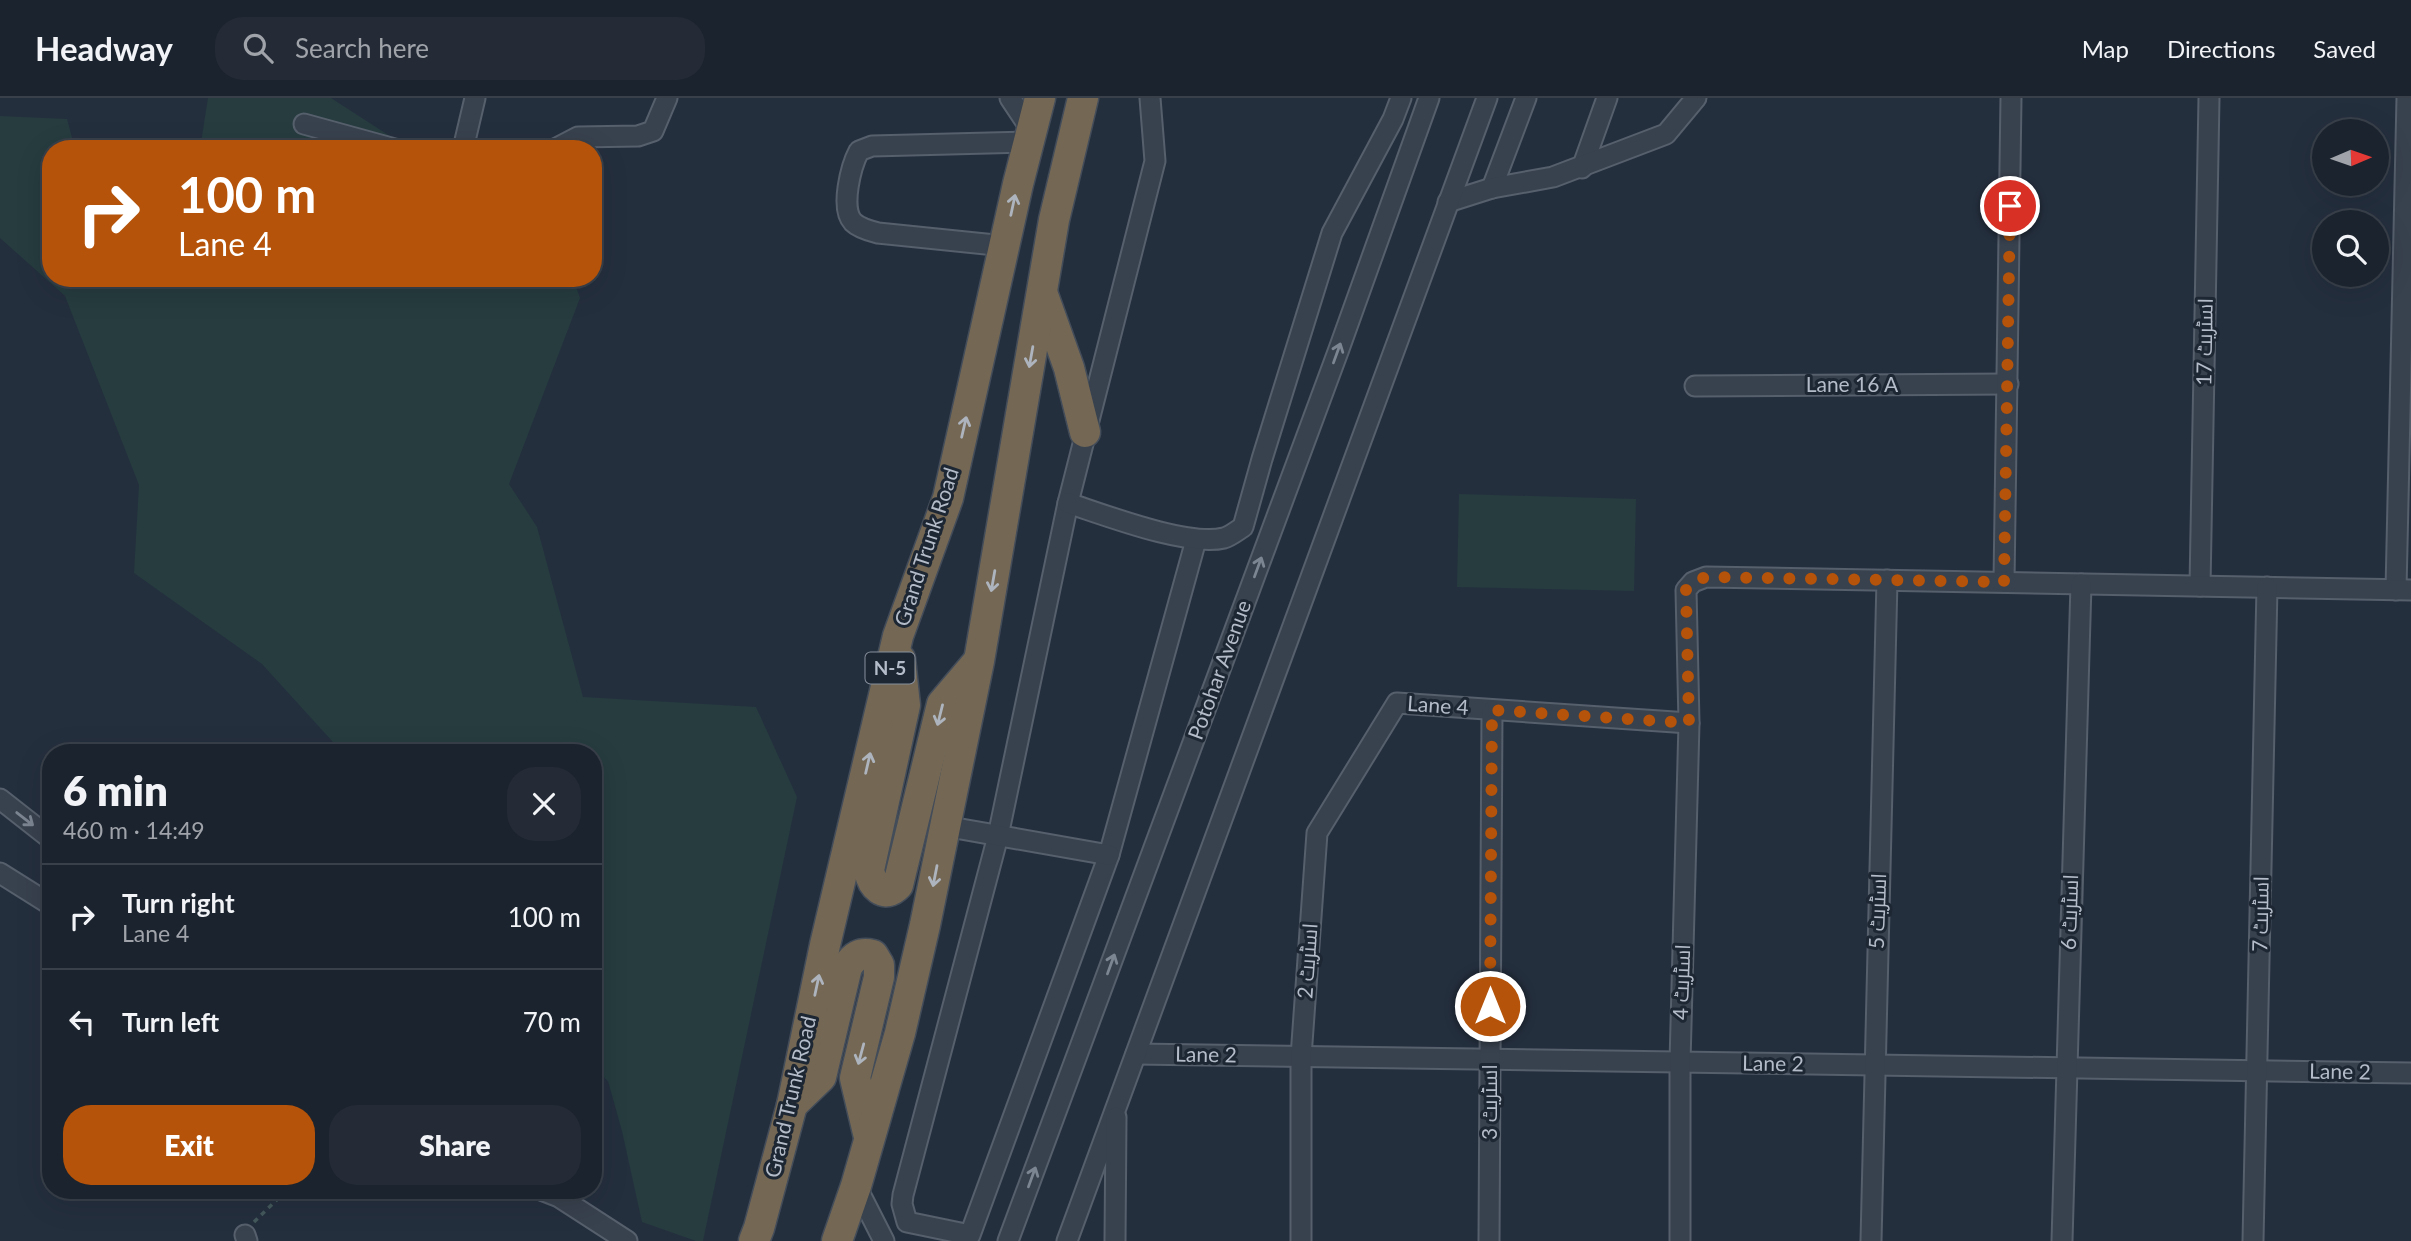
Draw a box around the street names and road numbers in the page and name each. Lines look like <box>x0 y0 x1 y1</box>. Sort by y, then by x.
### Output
street label: اسٹریٹ 17 <box>2190 298 2218 386</box>
street label: Lane 16 A <box>1806 371 1899 396</box>
street label: Grand Trunk Road <box>888 464 963 629</box>
street label: Potohar Avenue <box>1182 596 1255 743</box>
road number: N-5 <box>866 652 914 684</box>
street label: Lane 4 <box>1407 690 1470 719</box>
street label: اسٹریٹ 5 <box>1863 873 1891 949</box>
street label: اسٹریٹ 6 <box>2055 874 2083 950</box>
street label: اسٹریٹ 7 <box>2246 876 2274 952</box>
street label: اسٹریٹ 2 <box>1291 922 1323 1000</box>
street label: اسٹریٹ 4 <box>1667 944 1695 1020</box>
street label: Grand Trunk Road <box>759 1013 820 1180</box>
street label: Lane 2 <box>1175 1040 1237 1067</box>
street label: Lane 2 <box>1742 1049 1804 1076</box>
street label: Lane 2 <box>2309 1057 2371 1084</box>
street label: اسٹریٹ 3 <box>1476 1064 1502 1140</box>

